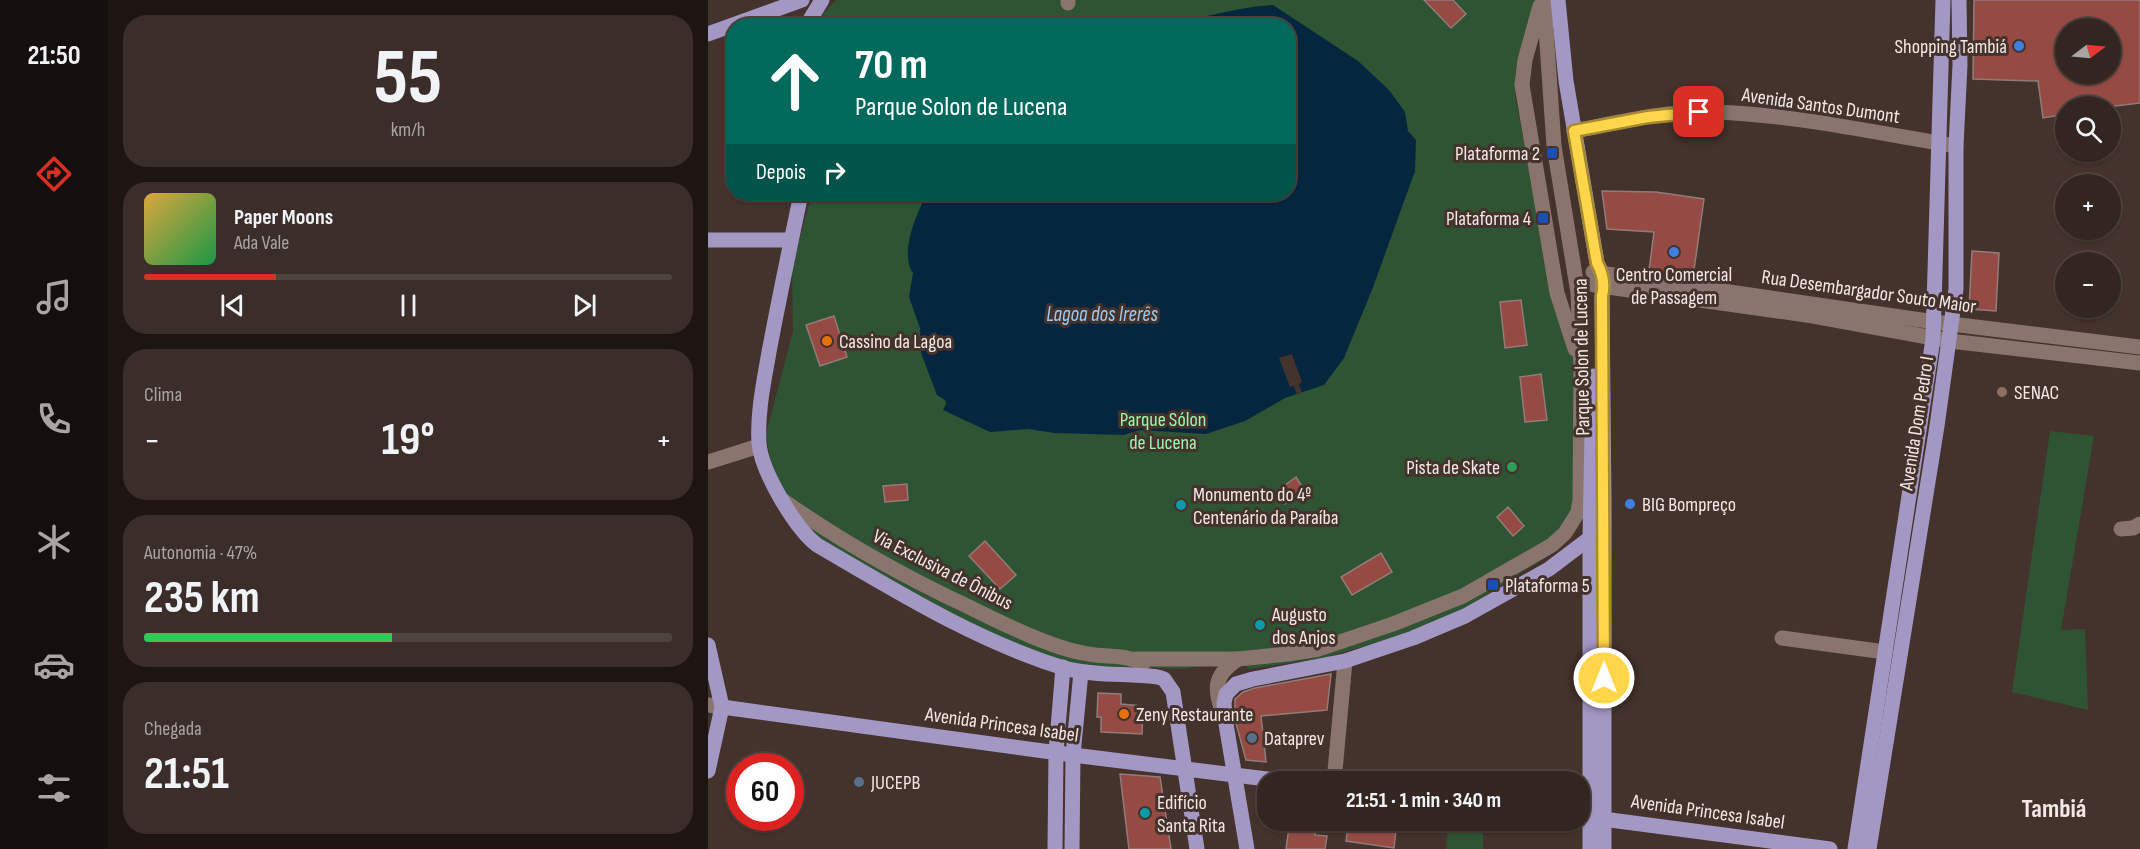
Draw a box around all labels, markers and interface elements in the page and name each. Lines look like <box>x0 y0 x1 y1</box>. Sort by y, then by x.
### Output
north arrow <box>2055 18 2121 84</box>
map controls <box>2055 18 2121 318</box>
text: 55 <box>374 32 442 125</box>
place label: Shopping Tambiá <box>1895 35 2007 59</box>
marker: Shopping Tambiá <box>2012 39 2026 53</box>
text: 21:50 <box>27 40 81 72</box>
text: 70 m <box>855 40 928 91</box>
icon: ahead <box>756 42 834 120</box>
street label: Avenida Santos Dumont <box>1739 83 1901 129</box>
pin <box>1673 86 1724 137</box>
text: Parque Solon de Lucena <box>855 91 1067 123</box>
icon: arrive <box>1682 95 1715 128</box>
button: search <box>2055 96 2121 162</box>
text: km/h <box>391 118 425 142</box>
place label: Plataforma 2 <box>1455 142 1540 166</box>
marker: Plataforma 2 <box>1545 146 1559 160</box>
icon: directions <box>33 153 75 195</box>
icon: right <box>818 156 851 189</box>
text: Depois <box>756 159 806 186</box>
button: + <box>2055 174 2121 240</box>
text: Paper Moons <box>234 204 333 231</box>
place label: Plataforma 4 <box>1446 207 1531 231</box>
marker: Plataforma 4 <box>1536 211 1550 225</box>
text: Ada Vale <box>234 231 289 255</box>
marker: Centro Comercial de Passagem <box>1667 245 1681 259</box>
button: − <box>2055 252 2121 318</box>
place label: Centro Comercial de Passagem <box>1616 263 1732 310</box>
street label: Rua Desembargador Souto Maior <box>1760 265 1978 319</box>
icon: music <box>33 276 75 318</box>
street label: Parque Solon de Lucena <box>1569 278 1595 436</box>
icon: previous <box>216 289 249 322</box>
icon: pause <box>392 289 425 322</box>
icon: next <box>568 289 601 322</box>
water label: Lagoa dos Irerês <box>1046 302 1158 327</box>
place label: Cassino da Lagoa <box>839 330 952 354</box>
marker: Cassino da Lagoa <box>820 334 834 348</box>
street label: Avenida Dom Pedro I <box>1894 354 1939 493</box>
place label: SENAC <box>2014 381 2059 405</box>
text: Clima <box>144 383 182 407</box>
marker: SENAC <box>1995 385 2009 399</box>
icon: phone <box>33 398 75 440</box>
park label: Parque Sólon de Lucena <box>1120 408 1206 455</box>
text: 19° <box>381 413 435 468</box>
text: − <box>144 421 160 461</box>
text: + <box>656 421 672 461</box>
place label: Pista de Skate <box>1406 456 1500 480</box>
marker: Pista de Skate <box>1505 460 1519 474</box>
place label: Monumento do 4º Centenário da Paraíba <box>1193 483 1338 530</box>
place label: BIG Bompreço <box>1642 493 1736 517</box>
marker: BIG Bompreço <box>1623 497 1637 511</box>
marker: Monumento do 4º Centenário da Paraíba <box>1174 498 1188 512</box>
icon: climate <box>33 521 75 563</box>
street label: Via Exclusiva de Ônibus <box>869 524 1017 616</box>
text: Autonomia · 47% <box>144 541 257 565</box>
text: 235 km <box>144 571 260 626</box>
place label: Plataforma 5 <box>1505 574 1590 598</box>
marker: Plataforma 5 <box>1486 578 1500 592</box>
place label: Augusto dos Anjos <box>1271 603 1336 650</box>
marker: Augusto dos Anjos <box>1253 618 1267 632</box>
icon: car <box>33 644 75 686</box>
position arrow <box>1572 646 1636 710</box>
street label: Avenida Princesa Isabel <box>923 702 1080 748</box>
place label: Zeny Restaurante <box>1136 703 1253 727</box>
marker: Zeny Restaurante <box>1117 707 1131 721</box>
text: Chegada <box>144 717 202 741</box>
place label: Dataprev <box>1264 727 1325 751</box>
marker: Dataprev <box>1245 731 1259 745</box>
text: 21:51 <box>144 747 229 802</box>
speed limit sign: 60 <box>726 753 804 831</box>
icon: filters <box>33 767 75 809</box>
place label: JUCEPB <box>870 771 920 795</box>
marker: JUCEPB <box>852 775 866 789</box>
text: 21:51 · 1 min · 340 m <box>1346 787 1501 814</box>
street label: Avenida Princesa Isabel <box>1629 789 1786 835</box>
place label: Edifício Santa Rita <box>1157 791 1226 838</box>
district label: Tambiá <box>2022 794 2086 825</box>
marker: Edifício Santa Rita <box>1138 806 1152 820</box>

